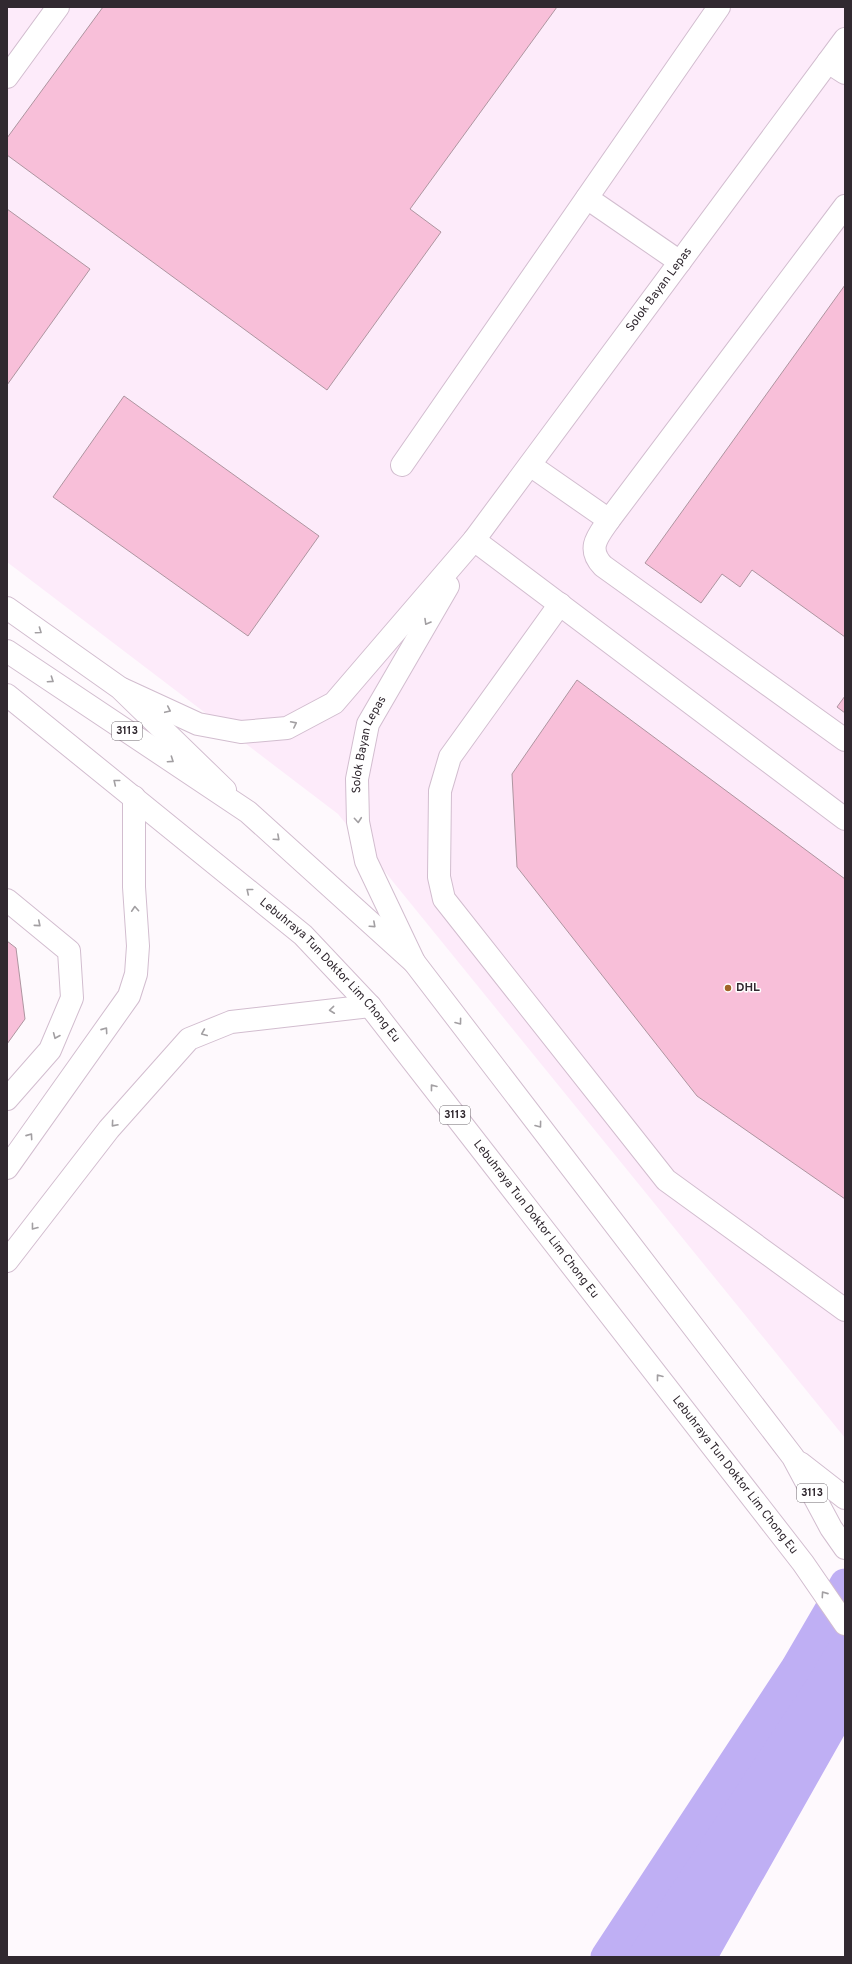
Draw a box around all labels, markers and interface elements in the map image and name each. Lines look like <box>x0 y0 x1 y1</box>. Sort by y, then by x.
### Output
street label: Solok Bayan Lepas <box>623 244 696 335</box>
one-way arrow <box>424 618 431 626</box>
one-way arrow <box>35 626 42 634</box>
one-way arrow <box>47 676 54 683</box>
street label: Solok Bayan Lepas <box>349 693 390 794</box>
one-way arrow <box>164 705 172 713</box>
one-way arrow <box>289 721 297 729</box>
road number: 3113 <box>112 722 142 740</box>
one-way arrow <box>167 756 174 763</box>
one-way arrow <box>113 780 120 787</box>
one-way arrow <box>353 817 362 823</box>
one-way arrow <box>272 833 280 841</box>
one-way arrow <box>246 889 253 896</box>
street label: Lebuhraya Tun Doktor Lim Chong Eu <box>256 895 404 1046</box>
one-way arrow <box>131 906 140 912</box>
one-way arrow <box>33 920 40 927</box>
one-way arrow <box>368 921 376 928</box>
place label: DHL <box>736 980 760 996</box>
marker: DHL <box>723 983 733 993</box>
one-way arrow <box>329 1006 335 1015</box>
one-way arrow <box>455 1017 462 1024</box>
one-way arrow <box>100 1027 108 1034</box>
one-way arrow <box>201 1028 208 1036</box>
one-way arrow <box>53 1032 61 1039</box>
one-way arrow <box>431 1084 438 1091</box>
road number: 3113 <box>440 1106 470 1124</box>
one-way arrow <box>111 1119 119 1127</box>
one-way arrow <box>534 1121 541 1128</box>
one-way arrow <box>25 1133 32 1140</box>
street label: Lebuhraya Tun Doktor Lim Chong Eu <box>469 1137 602 1302</box>
one-way arrow <box>32 1222 39 1229</box>
one-way arrow <box>656 1375 663 1382</box>
street label: Lebuhraya Tun Doktor Lim Chong Eu <box>668 1393 801 1558</box>
road number: 3113 <box>797 1484 827 1502</box>
one-way arrow <box>822 1591 829 1598</box>

